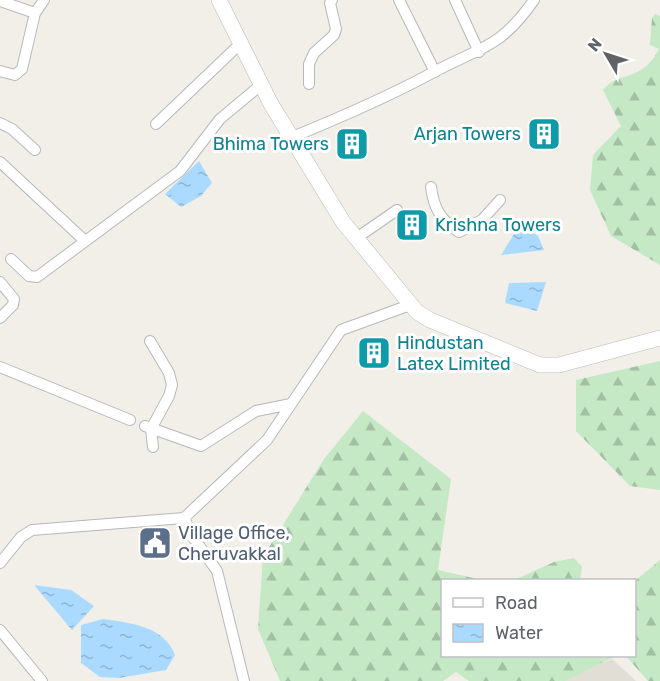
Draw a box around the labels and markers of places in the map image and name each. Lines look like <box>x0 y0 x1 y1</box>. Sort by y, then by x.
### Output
building icon: Arjan Towers <box>526 116 562 152</box>
place label: Arjan Towers <box>414 123 521 145</box>
building icon: Bhima Towers <box>334 126 370 162</box>
place label: Bhima Towers <box>213 133 329 155</box>
building icon: Krishna Towers <box>394 207 430 243</box>
place label: Krishna Towers <box>435 214 561 236</box>
place label: Hindustan Latex Limited <box>397 332 511 375</box>
building icon: Hindustan Latex Limited <box>356 335 392 371</box>
place label: Village Office, Cheruvakkal <box>178 522 290 565</box>
public building icon: Village Office, Cheruvakkal <box>137 525 173 561</box>

